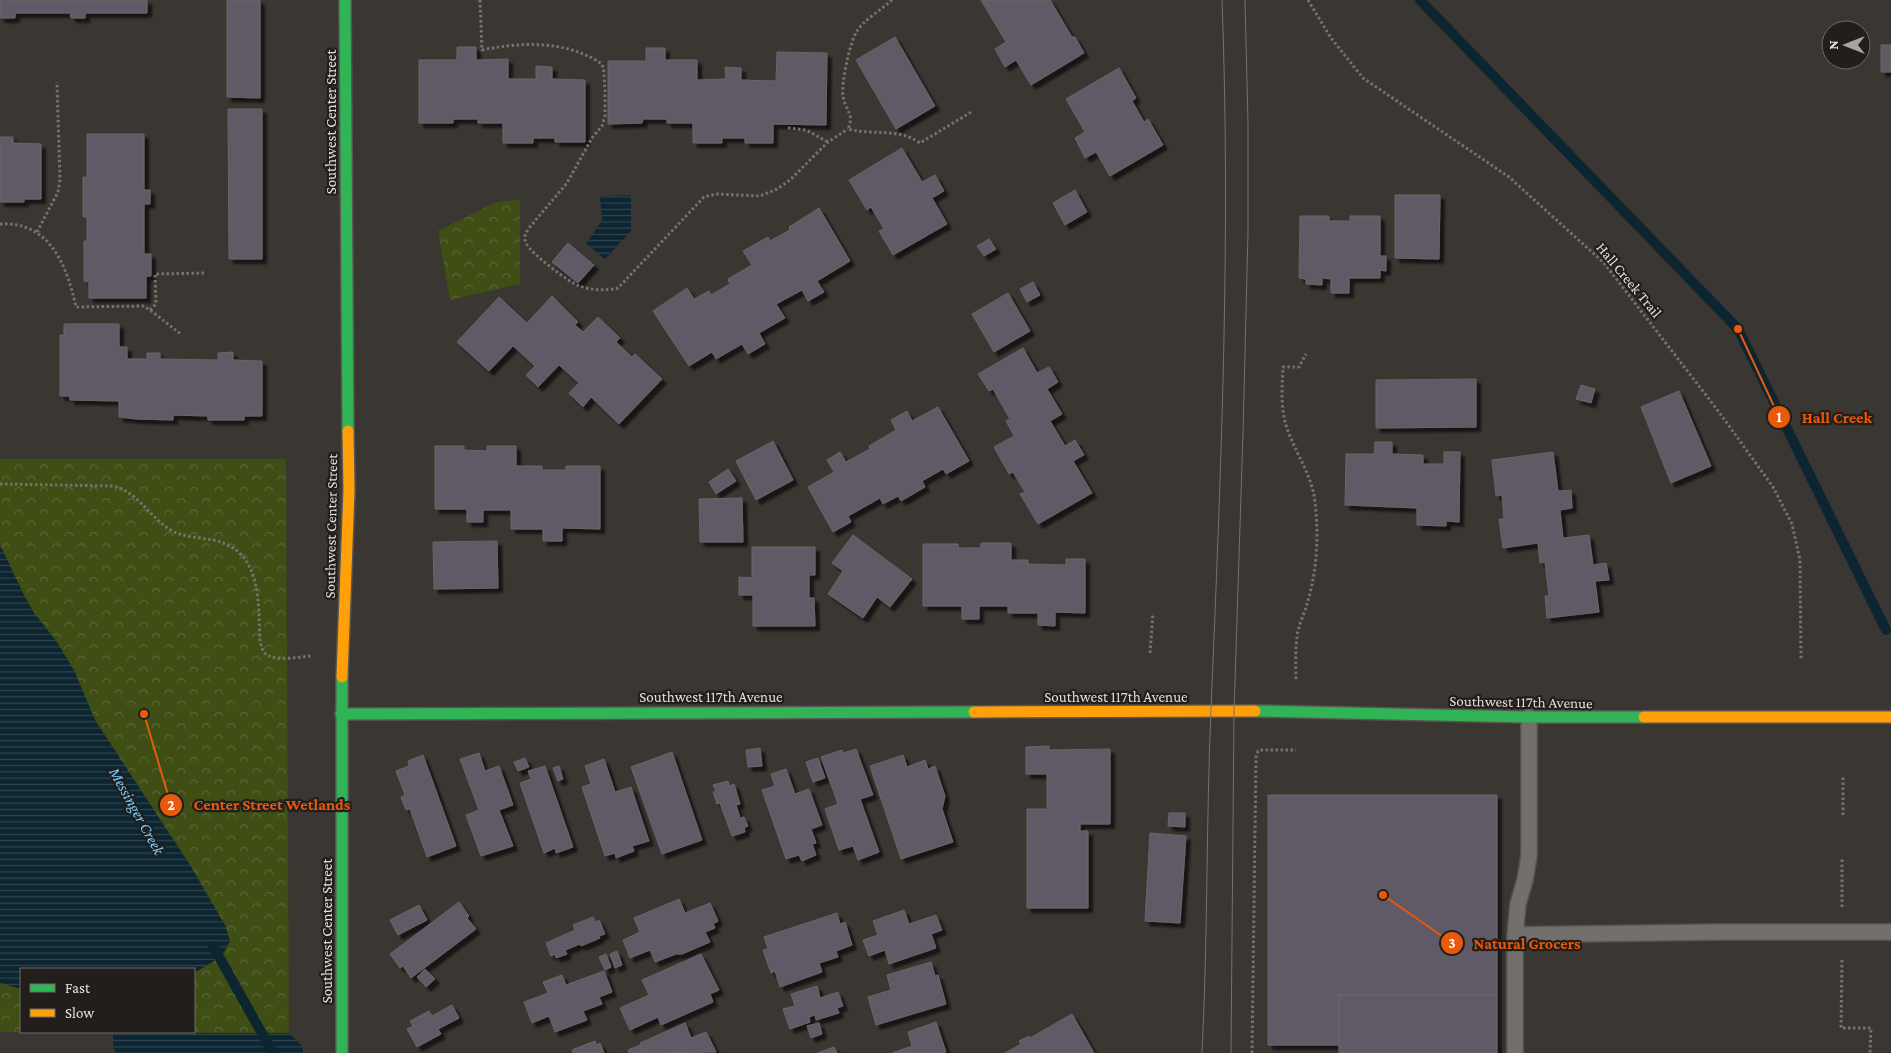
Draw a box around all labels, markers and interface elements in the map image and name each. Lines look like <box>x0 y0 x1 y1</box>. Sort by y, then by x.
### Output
north arrow <box>1821 20 1871 70</box>
text: N <box>1825 40 1841 50</box>
street label: Southwest Center Street <box>323 49 339 194</box>
street label: Hall Creek Trail <box>1593 239 1665 321</box>
callout: Hall Creek <box>1767 402 1882 433</box>
text: 1 <box>1776 409 1782 425</box>
text: Hall Creek <box>1802 409 1873 426</box>
street label: Southwest Center Street <box>322 452 340 598</box>
street label: Southwest 117th Avenue <box>639 689 783 705</box>
street label: Southwest 117th Avenue <box>1044 689 1188 705</box>
street label: Southwest 117th Avenue <box>1449 693 1593 711</box>
water label: Messinger Creek <box>105 764 168 859</box>
callout: Center Street Wetlands <box>159 789 361 820</box>
text: Center Street Wetlands <box>194 796 351 813</box>
text: 2 <box>167 797 175 813</box>
street label: Southwest Center Street <box>319 858 335 1003</box>
callout: Natural Grocers <box>1439 927 1591 958</box>
text: 3 <box>1448 935 1456 951</box>
text: Natural Grocers <box>1474 935 1581 952</box>
legend <box>20 968 195 1033</box>
text: Fast <box>65 980 91 996</box>
text: Slow <box>65 1005 95 1021</box>

